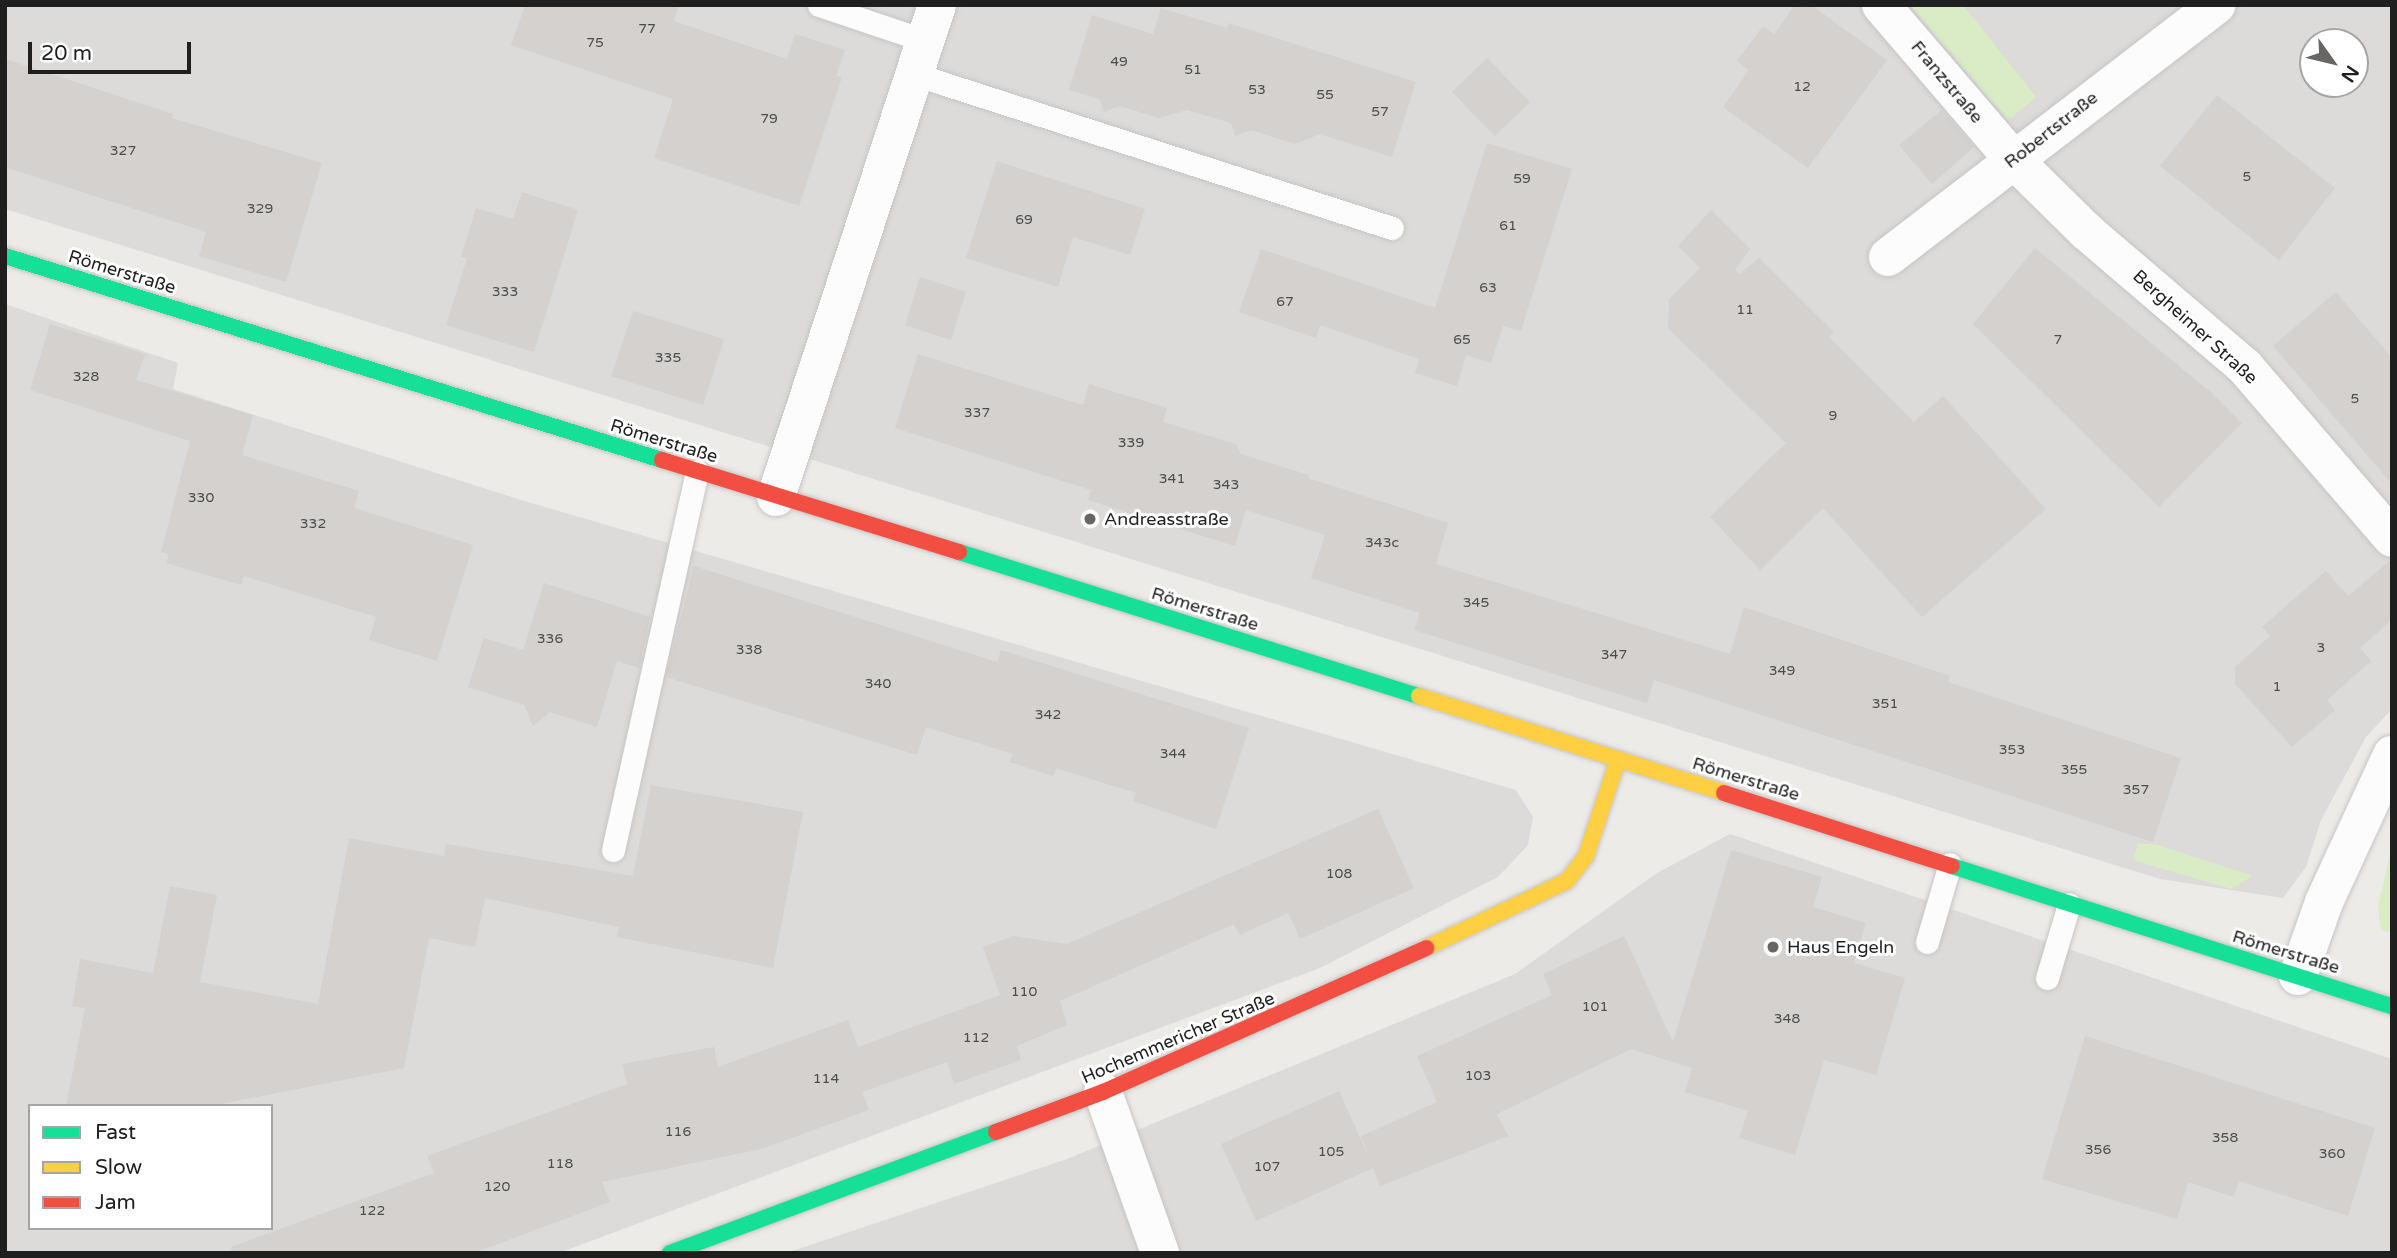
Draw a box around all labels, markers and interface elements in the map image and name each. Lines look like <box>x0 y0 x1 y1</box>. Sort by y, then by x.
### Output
house number: 77 <box>638 21 656 37</box>
scale bar <box>32 28 194 72</box>
north arrow <box>2299 28 2369 98</box>
house number: 75 <box>586 35 604 51</box>
street label: Franzstraße <box>1906 36 1988 128</box>
text: 20 m <box>41 41 92 66</box>
house number: 49 <box>1110 54 1128 70</box>
text: N <box>2336 61 2363 86</box>
house number: 51 <box>1184 62 1202 78</box>
house number: 12 <box>1793 79 1811 95</box>
house number: 53 <box>1248 82 1266 98</box>
house number: 55 <box>1316 87 1334 103</box>
street label: Robertstraße <box>2000 87 2102 173</box>
house number: 57 <box>1371 104 1389 120</box>
house number: 79 <box>760 111 778 127</box>
house number: 327 <box>110 143 136 159</box>
house number: 5 <box>2243 169 2251 185</box>
house number: 59 <box>1513 171 1531 187</box>
house number: 329 <box>247 201 273 217</box>
house number: 69 <box>1015 212 1033 228</box>
house number: 61 <box>1499 218 1517 234</box>
street label: Römerstraße <box>66 245 178 299</box>
street label: Bergheimer Straße <box>2128 265 2262 389</box>
house number: 63 <box>1479 280 1497 296</box>
house number: 333 <box>492 284 518 300</box>
house number: 67 <box>1276 294 1294 310</box>
house number: 11 <box>1736 302 1754 318</box>
house number: 65 <box>1453 332 1471 348</box>
house number: 7 <box>2054 332 2062 348</box>
house number: 335 <box>655 350 681 366</box>
house number: 328 <box>73 369 99 385</box>
house number: 5 <box>2351 391 2359 407</box>
house number: 337 <box>964 405 990 421</box>
house number: 9 <box>1829 408 1837 424</box>
street label: Römerstraße <box>608 414 720 468</box>
house number: 339 <box>1118 435 1144 451</box>
house number: 341 <box>1159 471 1185 487</box>
house number: 343 <box>1213 477 1239 493</box>
house number: 330 <box>188 490 214 506</box>
place label: Andreasstraße <box>1104 508 1229 530</box>
marker: Andreasstraße <box>1082 511 1098 527</box>
house number: 332 <box>300 516 326 532</box>
house number: 343c <box>1365 535 1399 551</box>
street label: Römerstraße <box>1149 582 1261 636</box>
house number: 345 <box>1463 595 1489 611</box>
house number: 336 <box>537 631 563 647</box>
house number: 3 <box>2317 640 2325 656</box>
house number: 338 <box>736 642 762 658</box>
house number: 347 <box>1601 647 1627 663</box>
house number: 349 <box>1769 663 1795 679</box>
house number: 340 <box>865 676 891 692</box>
house number: 1 <box>2273 679 2281 695</box>
house number: 351 <box>1872 696 1898 712</box>
house number: 342 <box>1035 707 1061 723</box>
house number: 353 <box>1999 742 2025 758</box>
house number: 344 <box>1160 746 1186 762</box>
street label: Römerstraße <box>1690 752 1802 806</box>
house number: 355 <box>2061 762 2087 778</box>
house number: 357 <box>2123 782 2149 798</box>
house number: 108 <box>1326 866 1352 882</box>
street label: Römerstraße <box>2230 925 2342 979</box>
place label: Haus Engeln <box>1787 936 1894 958</box>
marker: Haus Engeln <box>1765 939 1781 955</box>
house number: 110 <box>1011 984 1037 1000</box>
street label: Hochemmericher Straße <box>1078 987 1278 1089</box>
house number: 101 <box>1582 999 1608 1015</box>
house number: 348 <box>1774 1011 1800 1027</box>
house number: 112 <box>963 1030 989 1046</box>
house number: 103 <box>1465 1068 1491 1084</box>
house number: 114 <box>813 1071 839 1087</box>
legend <box>28 1104 273 1230</box>
text: Fast <box>95 1120 136 1145</box>
house number: 116 <box>665 1124 691 1140</box>
house number: 358 <box>2212 1130 2238 1146</box>
house number: 356 <box>2085 1142 2111 1158</box>
house number: 105 <box>1318 1144 1344 1160</box>
house number: 360 <box>2319 1146 2345 1162</box>
text: Slow <box>95 1155 142 1180</box>
house number: 118 <box>547 1156 573 1172</box>
house number: 107 <box>1254 1159 1280 1175</box>
house number: 120 <box>484 1179 510 1195</box>
text: Jam <box>95 1190 136 1215</box>
house number: 122 <box>359 1203 385 1219</box>

